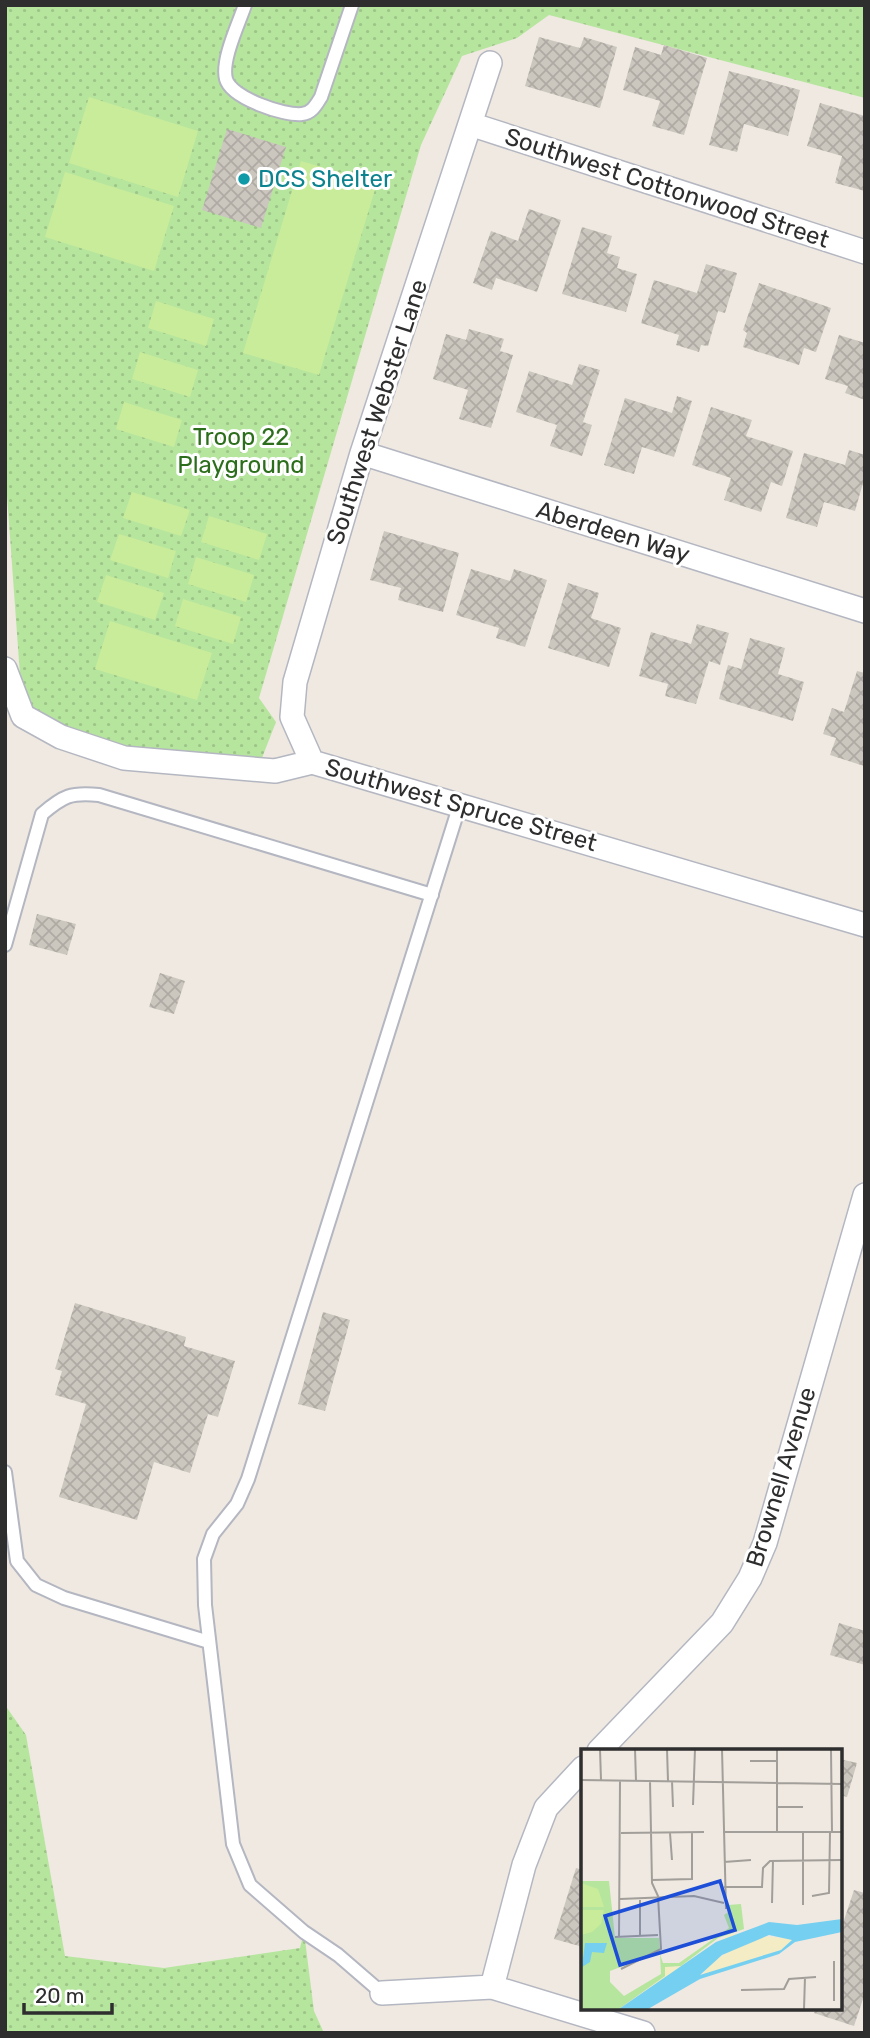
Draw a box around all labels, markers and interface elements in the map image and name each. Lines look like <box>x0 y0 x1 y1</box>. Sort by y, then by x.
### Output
street label: Southwest Cottonwood Street <box>501 122 833 254</box>
place label: DCS Shelter <box>258 165 392 193</box>
marker: DCS Shelter <box>236 171 252 187</box>
street label: Southwest Webster Lane <box>321 276 433 548</box>
park label: Troop 22 Playground <box>177 423 305 479</box>
street label: Aberdeen Way <box>533 495 693 569</box>
street label: Southwest Spruce Street <box>322 753 600 857</box>
street label: Brownell Avenue <box>740 1384 822 1570</box>
inset map <box>581 1749 842 2010</box>
scale bar <box>24 1972 112 2016</box>
text: 20 m <box>35 1983 84 2008</box>

